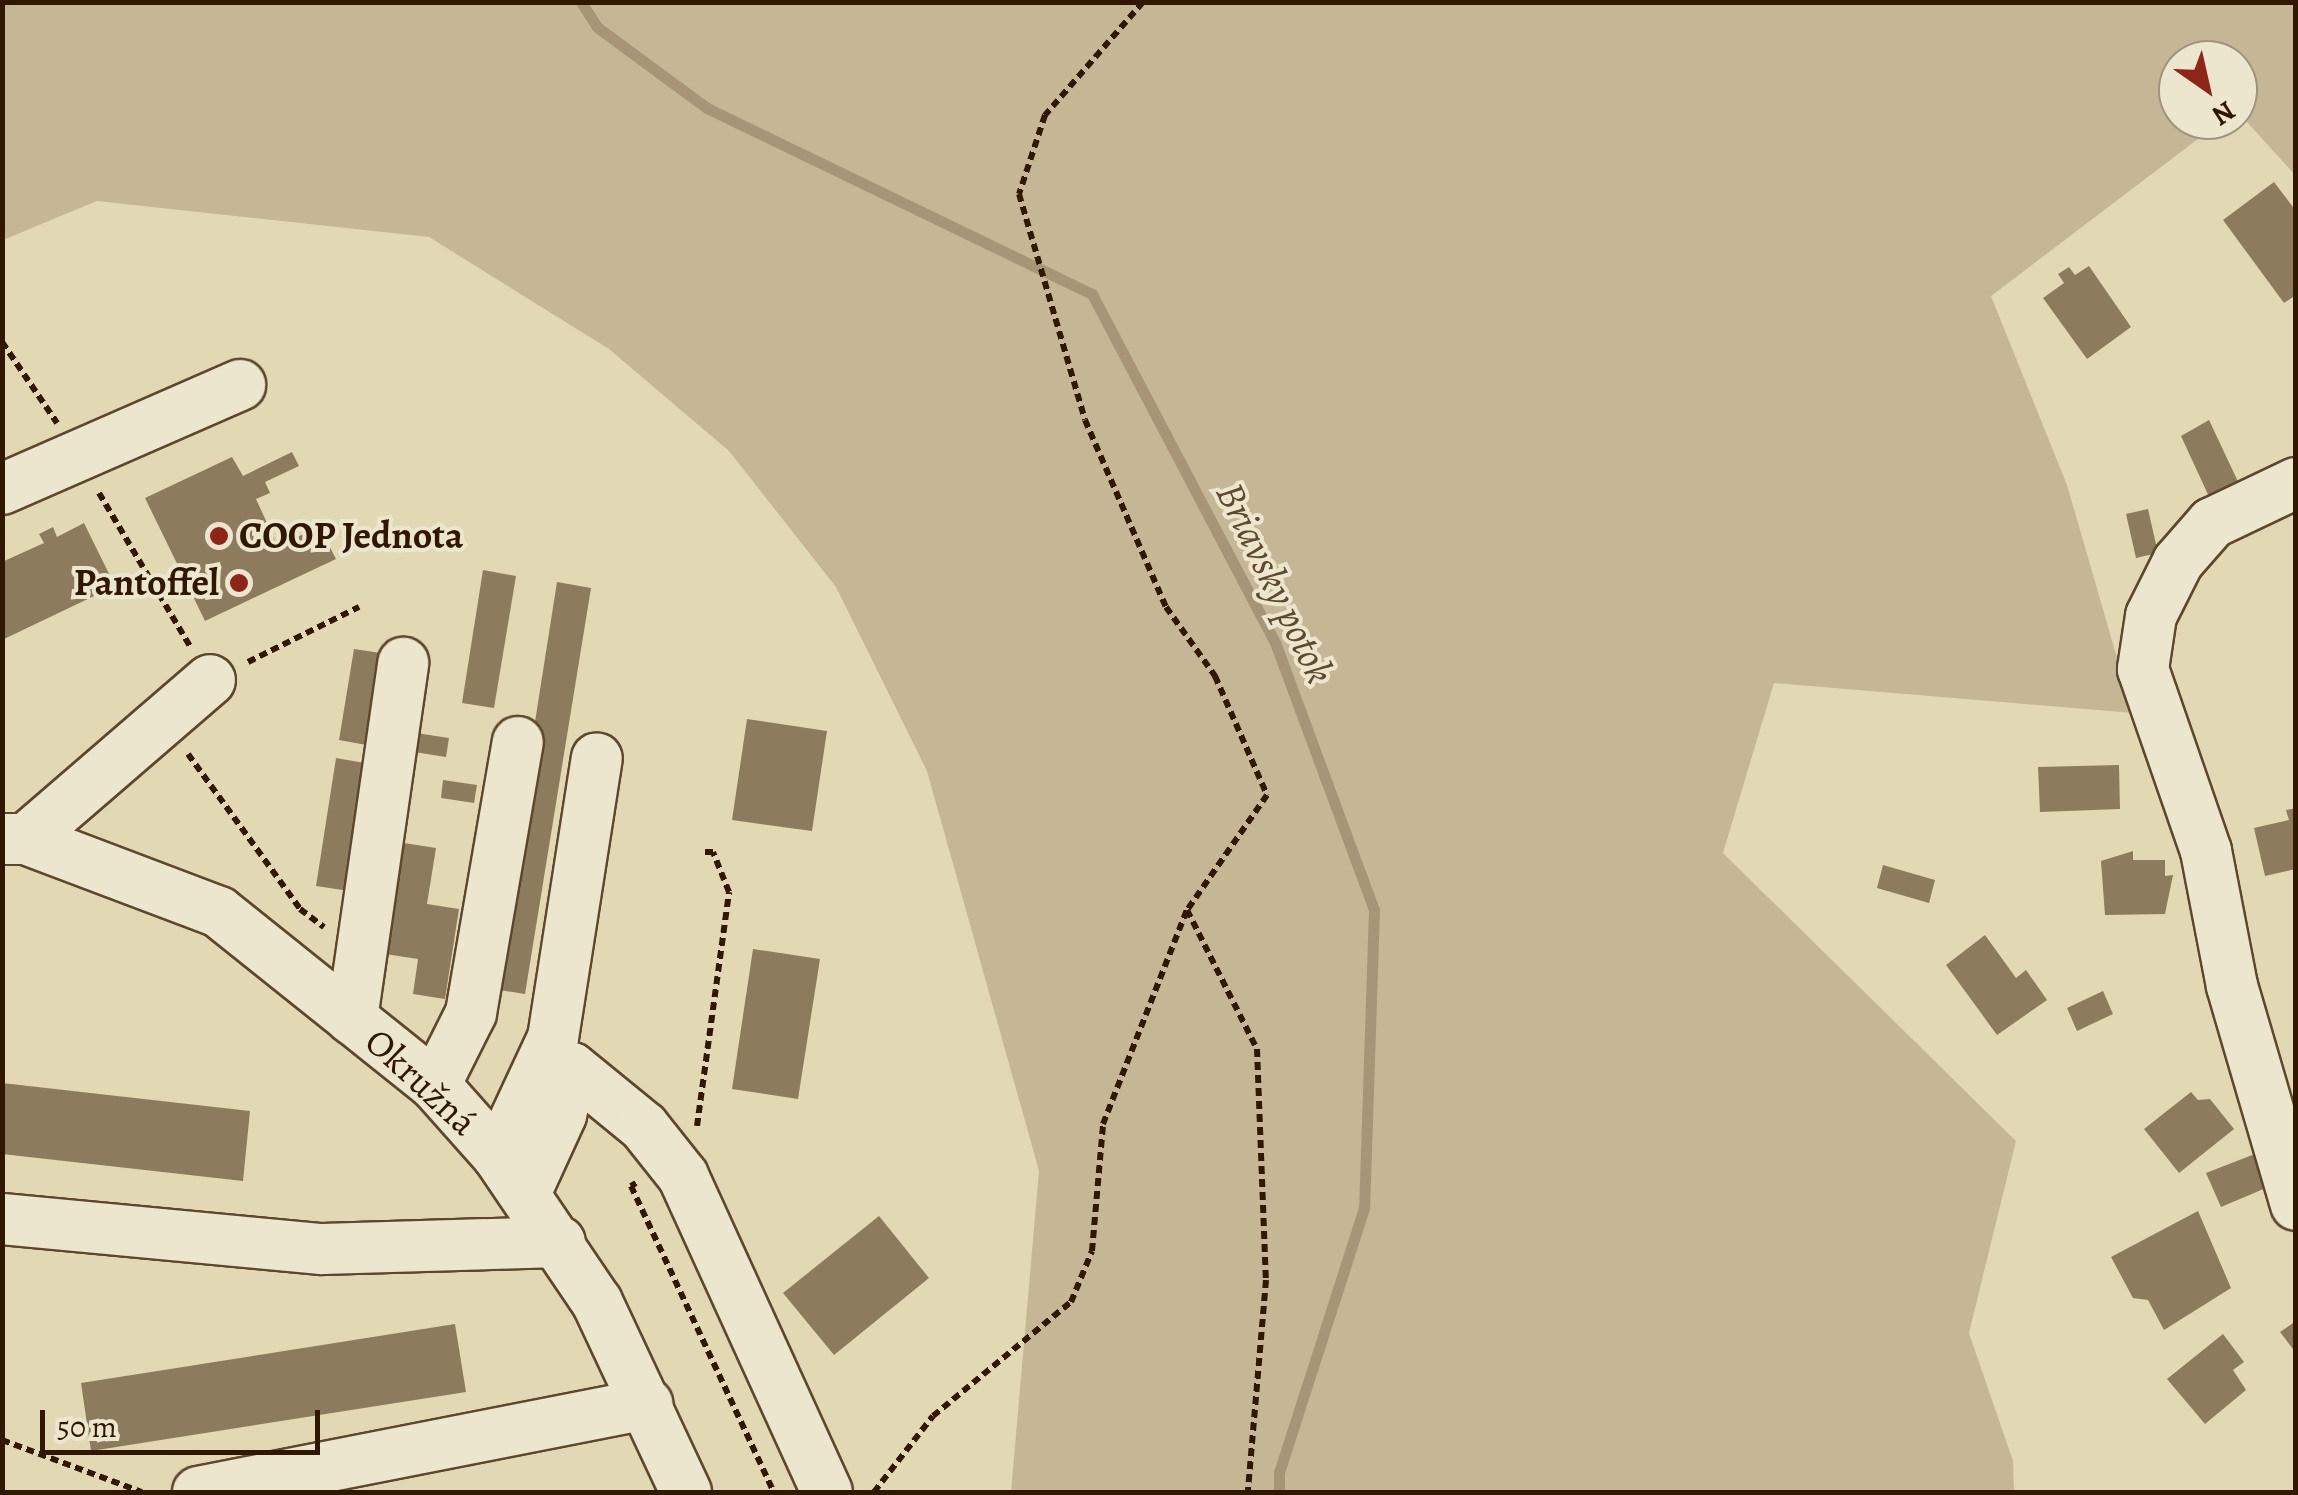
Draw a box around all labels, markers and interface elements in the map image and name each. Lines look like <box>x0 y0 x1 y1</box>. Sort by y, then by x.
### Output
north arrow <box>2158 40 2258 140</box>
text: N <box>2205 92 2243 135</box>
water label: Briavsky potok <box>1206 475 1344 691</box>
place label: COOP Jednota <box>239 513 463 559</box>
marker: COOP Jednota <box>208 525 230 547</box>
place label: Pantoffel <box>74 560 219 606</box>
marker: Pantoffel <box>228 572 250 594</box>
street label: Okružná <box>356 1019 486 1145</box>
scale bar <box>45 1390 325 1452</box>
text: 50 m <box>57 1407 117 1447</box>

